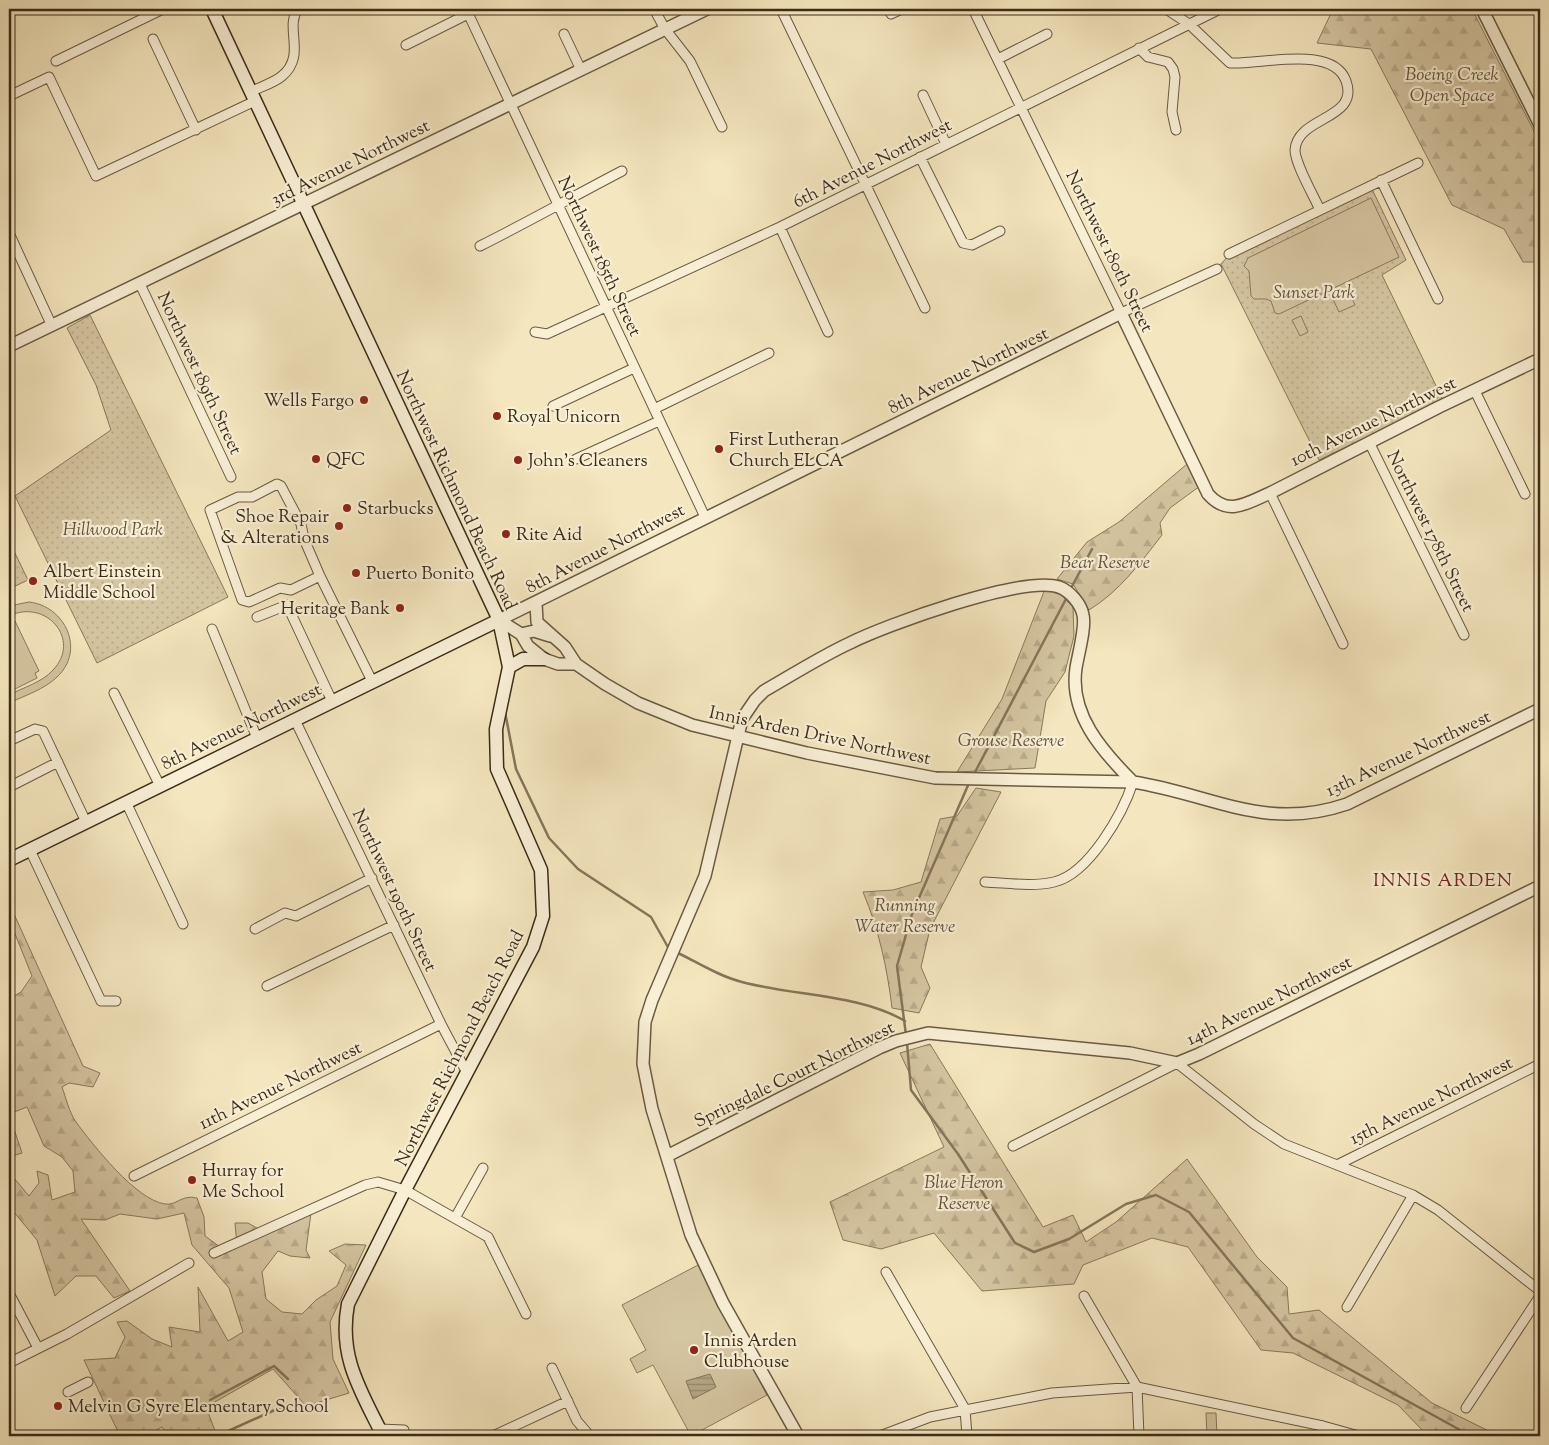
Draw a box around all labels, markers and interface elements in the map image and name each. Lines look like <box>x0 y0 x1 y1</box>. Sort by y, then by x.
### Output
park label: Boeing Creek Open Space <box>1405 63 1499 110</box>
street label: 6th Avenue Northwest <box>789 113 957 216</box>
street label: 3rd Avenue Northwest <box>267 114 435 214</box>
street label: Northwest 180th Street <box>1058 167 1159 337</box>
street label: Northwest 185th Street <box>550 173 647 341</box>
park label: Sunset Park <box>1273 281 1355 307</box>
street label: Northwest 189th Street <box>149 288 247 459</box>
street label: 8th Avenue Northwest <box>884 322 1053 422</box>
street label: Northwest Richmond Beach Road <box>388 367 522 615</box>
street label: 10th Avenue Northwest <box>1287 371 1461 474</box>
place label: Wells Fargo <box>263 389 354 415</box>
marker: Wells Fargo <box>358 394 370 406</box>
place label: Royal Unicorn <box>507 405 621 431</box>
marker: Royal Unicorn <box>491 410 503 422</box>
place label: First Lutheran Church ELCA <box>729 428 844 475</box>
marker: First Lutheran Church ELCA <box>713 443 725 455</box>
street label: Northwest 178th Street <box>1379 447 1480 617</box>
place label: QFC <box>326 448 366 474</box>
place label: John's Cleaners <box>527 449 648 475</box>
marker: QFC <box>310 453 322 465</box>
marker: John's Cleaners <box>512 454 524 466</box>
place label: Starbucks <box>357 497 434 523</box>
street label: 8th Avenue Northwest <box>522 498 690 601</box>
marker: Starbucks <box>341 502 353 514</box>
place label: Shoe Repair & Alterations <box>221 505 329 552</box>
park label: Hillwood Park <box>63 518 163 544</box>
marker: Shoe Repair & Alterations <box>333 520 345 532</box>
place label: Rite Aid <box>516 523 582 549</box>
marker: Rite Aid <box>500 528 512 540</box>
park label: Bear Reserve <box>1060 551 1150 577</box>
place label: Albert Einstein Middle School <box>43 560 162 607</box>
place label: Puerto Bonito <box>366 562 474 588</box>
marker: Puerto Bonito <box>350 567 362 579</box>
marker: Albert Einstein Middle School <box>27 575 39 587</box>
place label: Heritage Bank <box>280 597 390 623</box>
marker: Heritage Bank <box>394 602 406 614</box>
street label: 8th Avenue Northwest <box>157 678 326 778</box>
street label: Innis Arden Drive Northwest <box>706 701 933 773</box>
street label: 13th Avenue Northwest <box>1322 705 1496 805</box>
park label: Grouse Reserve <box>958 729 1064 755</box>
street label: Northwest 190th Street <box>344 805 442 976</box>
district label: INNIS ARDEN <box>1373 868 1513 895</box>
park label: Running Water Reserve <box>855 894 955 941</box>
street label: Northwest Richmond Beach Road <box>390 926 532 1171</box>
street label: 14th Avenue Northwest <box>1183 950 1357 1053</box>
street label: Springdale Court Northwest <box>690 1016 899 1136</box>
street label: 11th Avenue Northwest <box>195 1036 367 1138</box>
street label: 15th Avenue Northwest <box>1346 1051 1518 1153</box>
place label: Hurray for Me School <box>202 1159 284 1206</box>
park label: Blue Heron Reserve <box>924 1171 1004 1218</box>
marker: Hurray for Me School <box>186 1174 198 1186</box>
place label: Innis Arden Clubhouse <box>704 1329 798 1376</box>
marker: Innis Arden Clubhouse <box>688 1344 700 1356</box>
place label: Melvin G Syre Elementary School <box>68 1395 329 1421</box>
marker: Melvin G Syre Elementary School <box>52 1400 64 1412</box>

